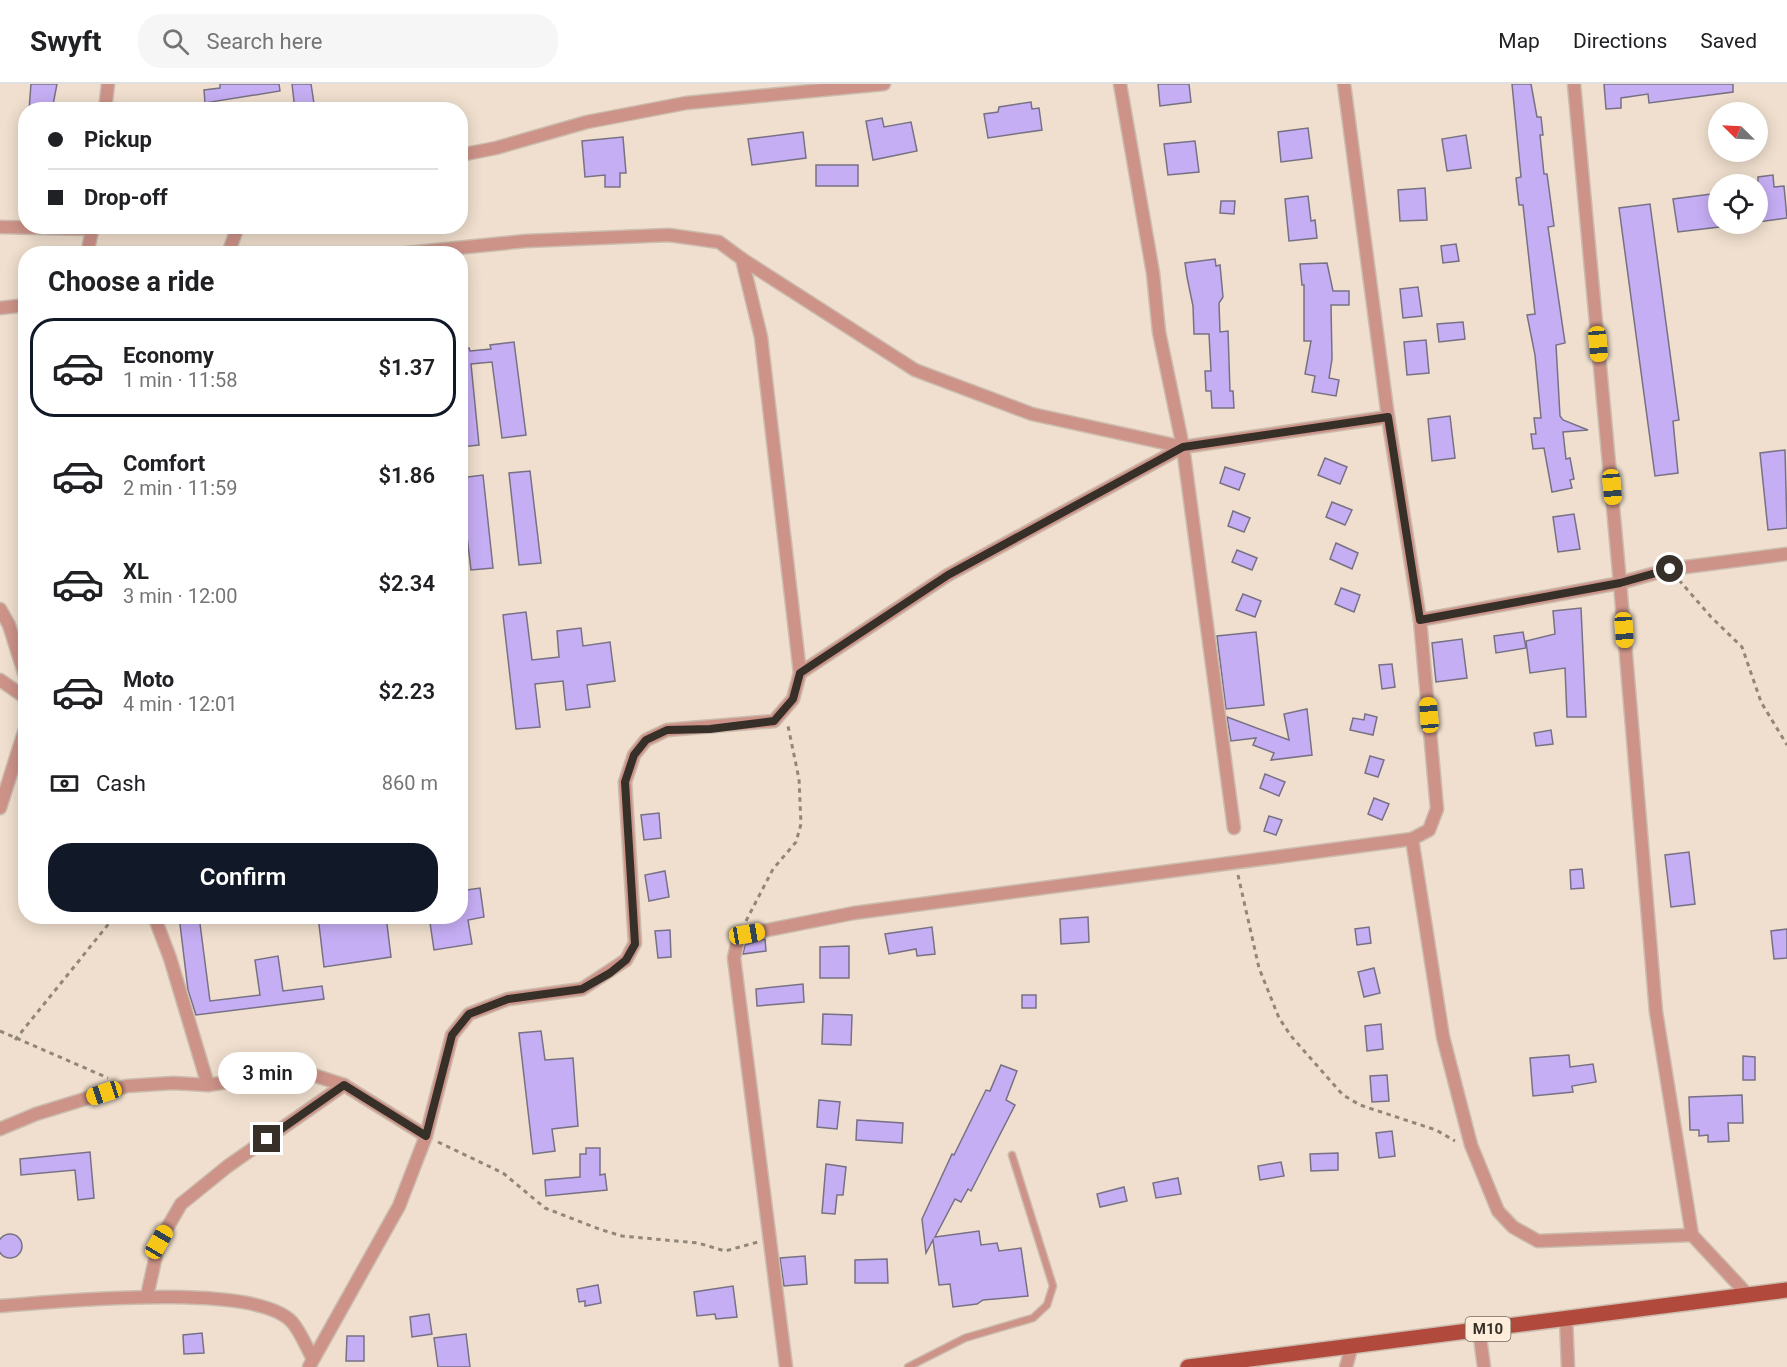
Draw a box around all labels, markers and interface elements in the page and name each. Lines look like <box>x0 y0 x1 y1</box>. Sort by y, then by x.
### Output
search box <box>138 14 558 68</box>
text: Swyft <box>30 25 102 58</box>
icon: search <box>159 25 192 58</box>
text: Search here <box>207 29 322 54</box>
text: Map <box>1498 29 1540 53</box>
text: Directions <box>1573 29 1667 53</box>
text: Saved <box>1700 29 1757 53</box>
north arrow <box>1708 102 1768 162</box>
map controls <box>1708 102 1768 234</box>
text: Pickup <box>84 127 152 152</box>
button: locate <box>1708 174 1768 234</box>
text: Drop-off <box>84 185 168 210</box>
text: Choose a ride <box>48 266 214 298</box>
car <box>1587 325 1609 363</box>
icon: car <box>51 341 105 395</box>
text: Economy <box>123 343 214 368</box>
text: $1.37 <box>378 355 435 380</box>
text: 1 min · 11:58 <box>123 368 238 392</box>
icon: car <box>51 449 105 503</box>
text: Comfort <box>123 451 205 476</box>
text: $1.86 <box>378 463 435 488</box>
car <box>1601 468 1623 506</box>
text: 2 min · 11:59 <box>123 476 238 500</box>
route start <box>1656 555 1683 582</box>
icon: car <box>51 557 105 611</box>
text: XL <box>123 559 149 584</box>
text: $2.34 <box>378 571 435 596</box>
text: 3 min · 12:00 <box>123 584 238 608</box>
car <box>1614 611 1634 649</box>
icon: car <box>51 665 105 719</box>
text: Moto <box>123 667 174 692</box>
text: $2.23 <box>378 679 435 704</box>
text: 4 min · 12:01 <box>123 692 238 716</box>
car <box>1418 696 1440 734</box>
icon: cash <box>48 767 81 800</box>
text: Cash <box>96 771 146 796</box>
text: 860 m <box>382 771 438 795</box>
button: Confirm <box>48 843 438 912</box>
car <box>728 922 766 946</box>
callout: 3 min <box>218 1052 316 1094</box>
text: 3 min <box>242 1061 293 1085</box>
car <box>84 1079 124 1107</box>
route end <box>253 1125 280 1152</box>
car <box>142 1222 176 1262</box>
road number: M10 <box>1466 1317 1510 1341</box>

